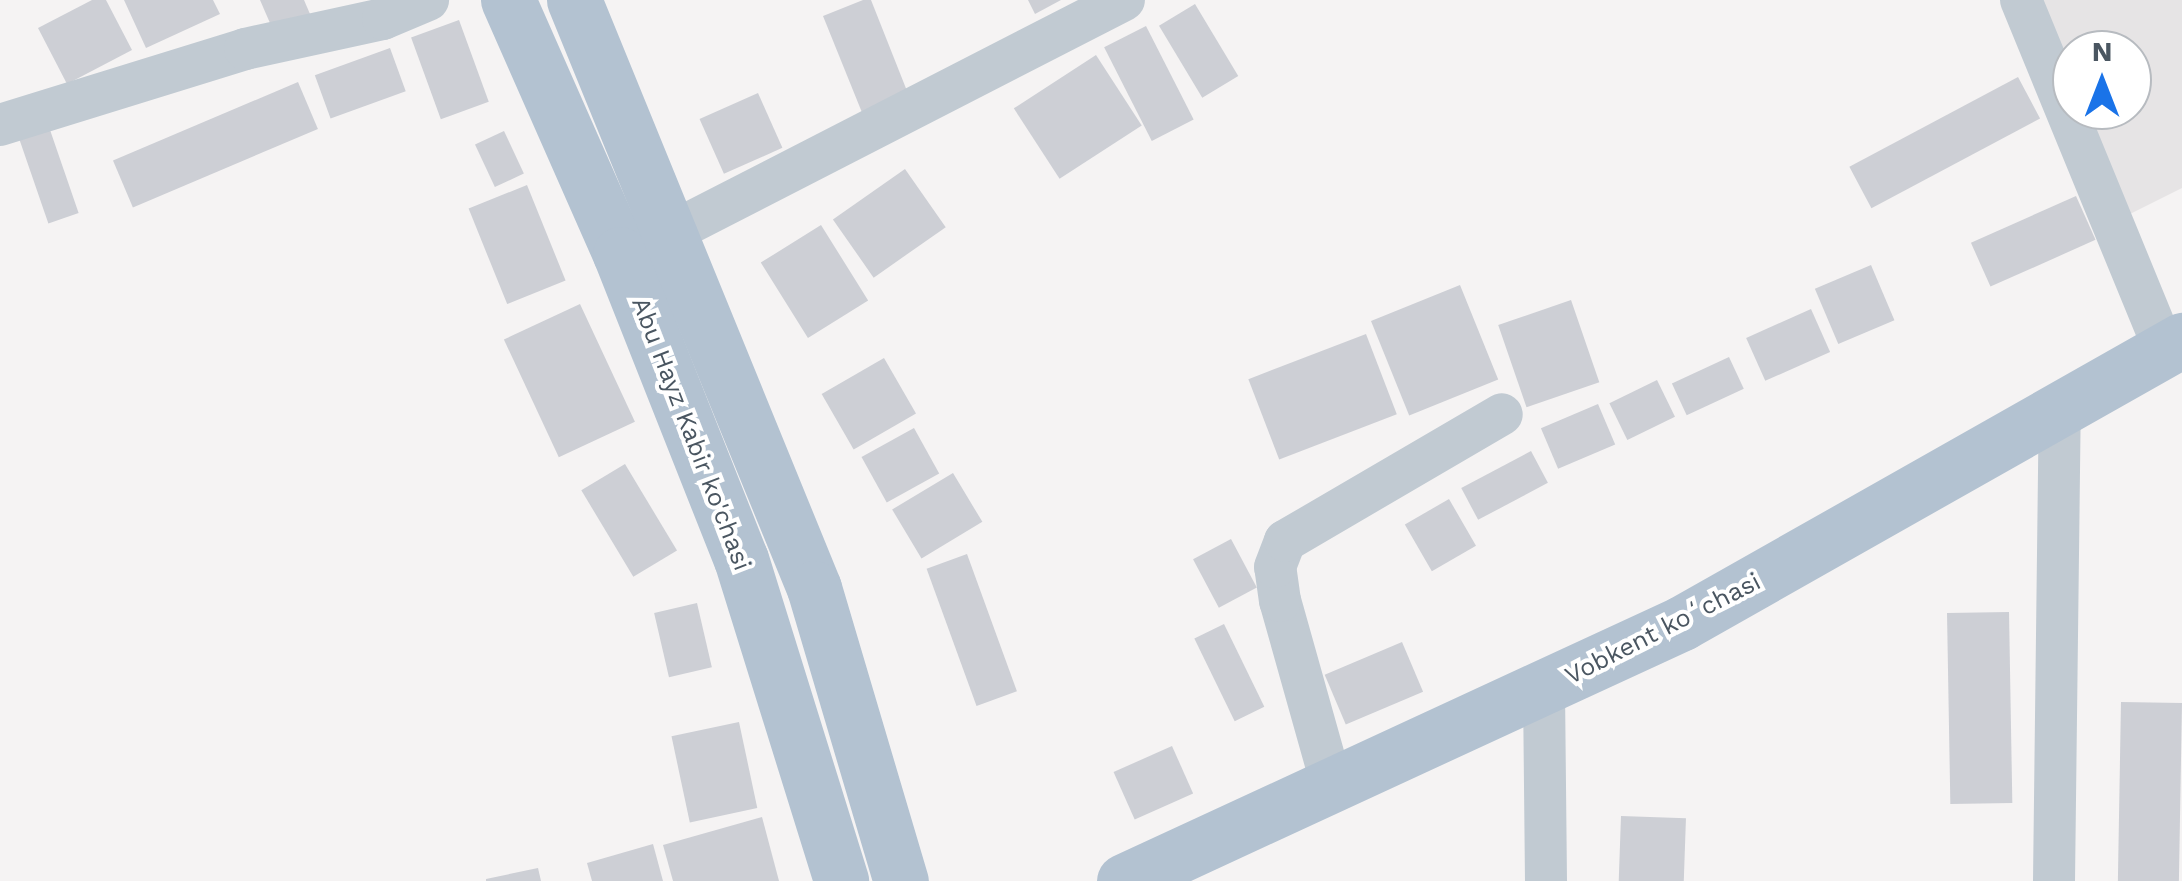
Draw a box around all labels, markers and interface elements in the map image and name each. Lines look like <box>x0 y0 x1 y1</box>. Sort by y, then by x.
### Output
north arrow <box>2052 30 2152 130</box>
text: N <box>2092 35 2112 68</box>
street label: Abu Hayz Kabir ko'chasi <box>625 293 757 575</box>
street label: Vobkent koʻchasi <box>1560 567 1766 691</box>

